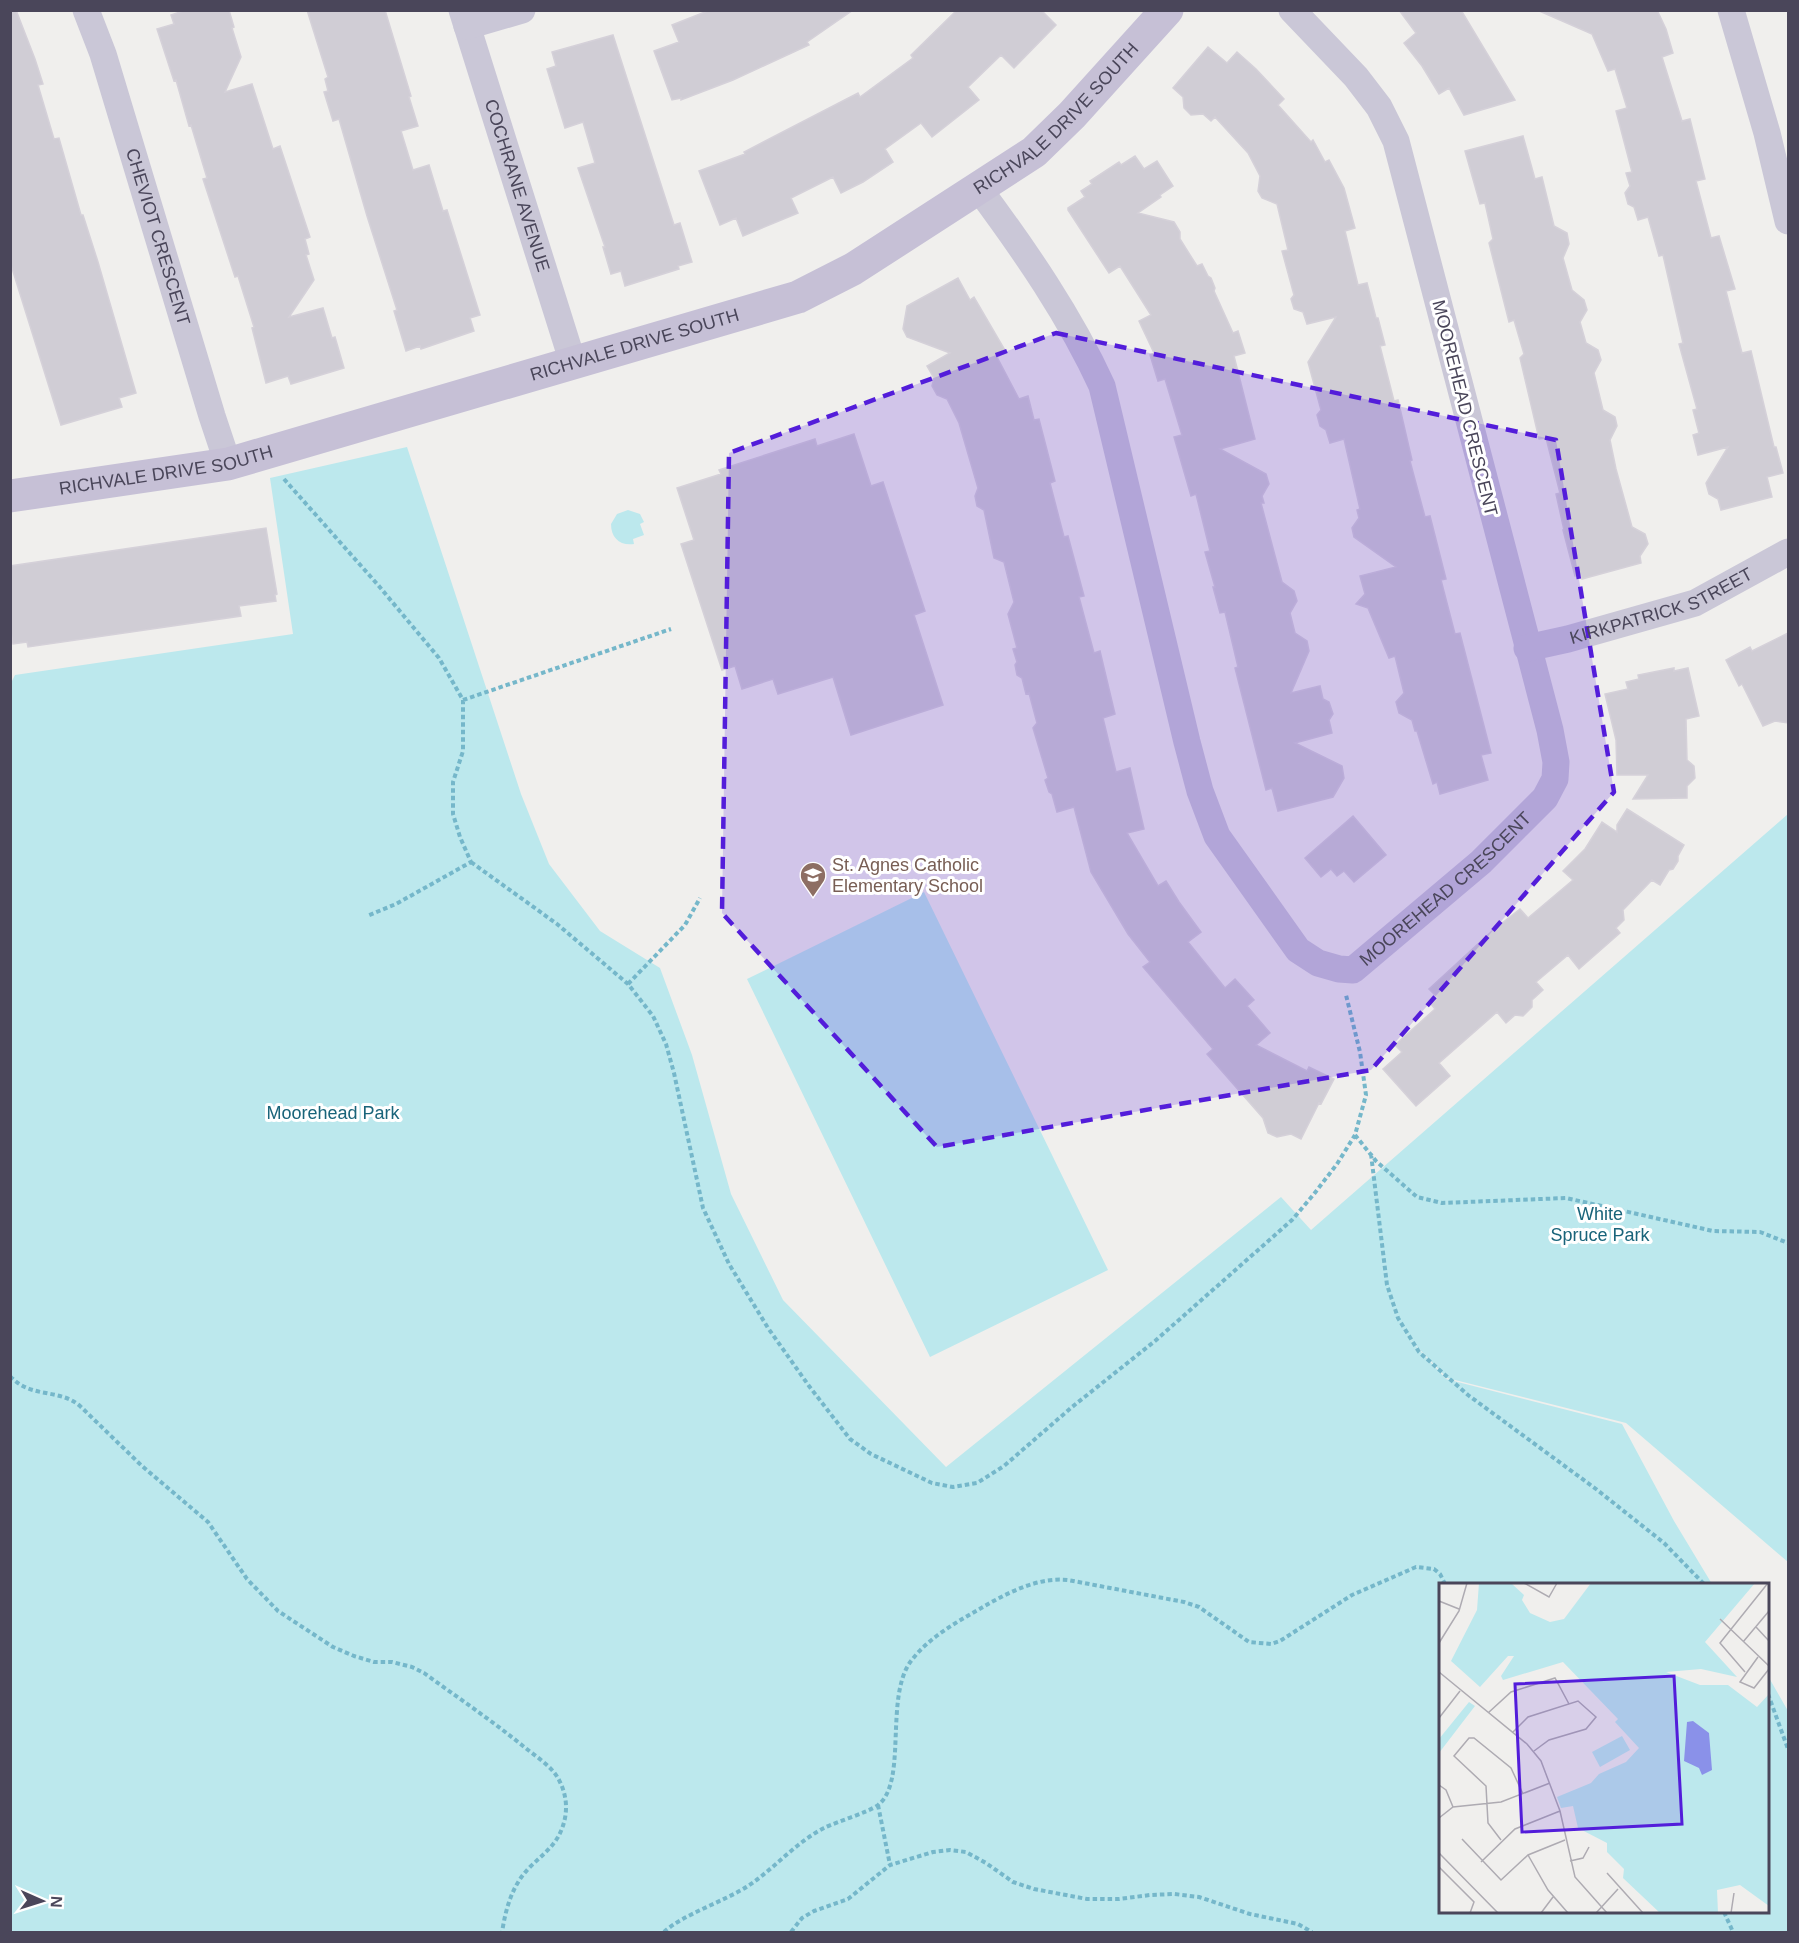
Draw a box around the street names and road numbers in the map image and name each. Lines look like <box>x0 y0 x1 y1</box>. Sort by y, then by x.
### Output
street label: RICHVALE DRIVE SOUTH <box>970 39 1142 198</box>
street label: COCHRANE AVENUE <box>481 97 554 274</box>
street label: CHEVIOT CRESCENT <box>122 146 194 328</box>
street label: MOOREHEAD CRESCENT <box>1428 298 1502 518</box>
street label: RICHVALE DRIVE SOUTH <box>528 305 741 385</box>
street label: RICHVALE DRIVE SOUTH <box>58 441 275 499</box>
street label: KIRKPATRICK STREET <box>1567 564 1756 648</box>
street label: MOOREHEAD CRESCENT <box>1356 808 1535 970</box>

